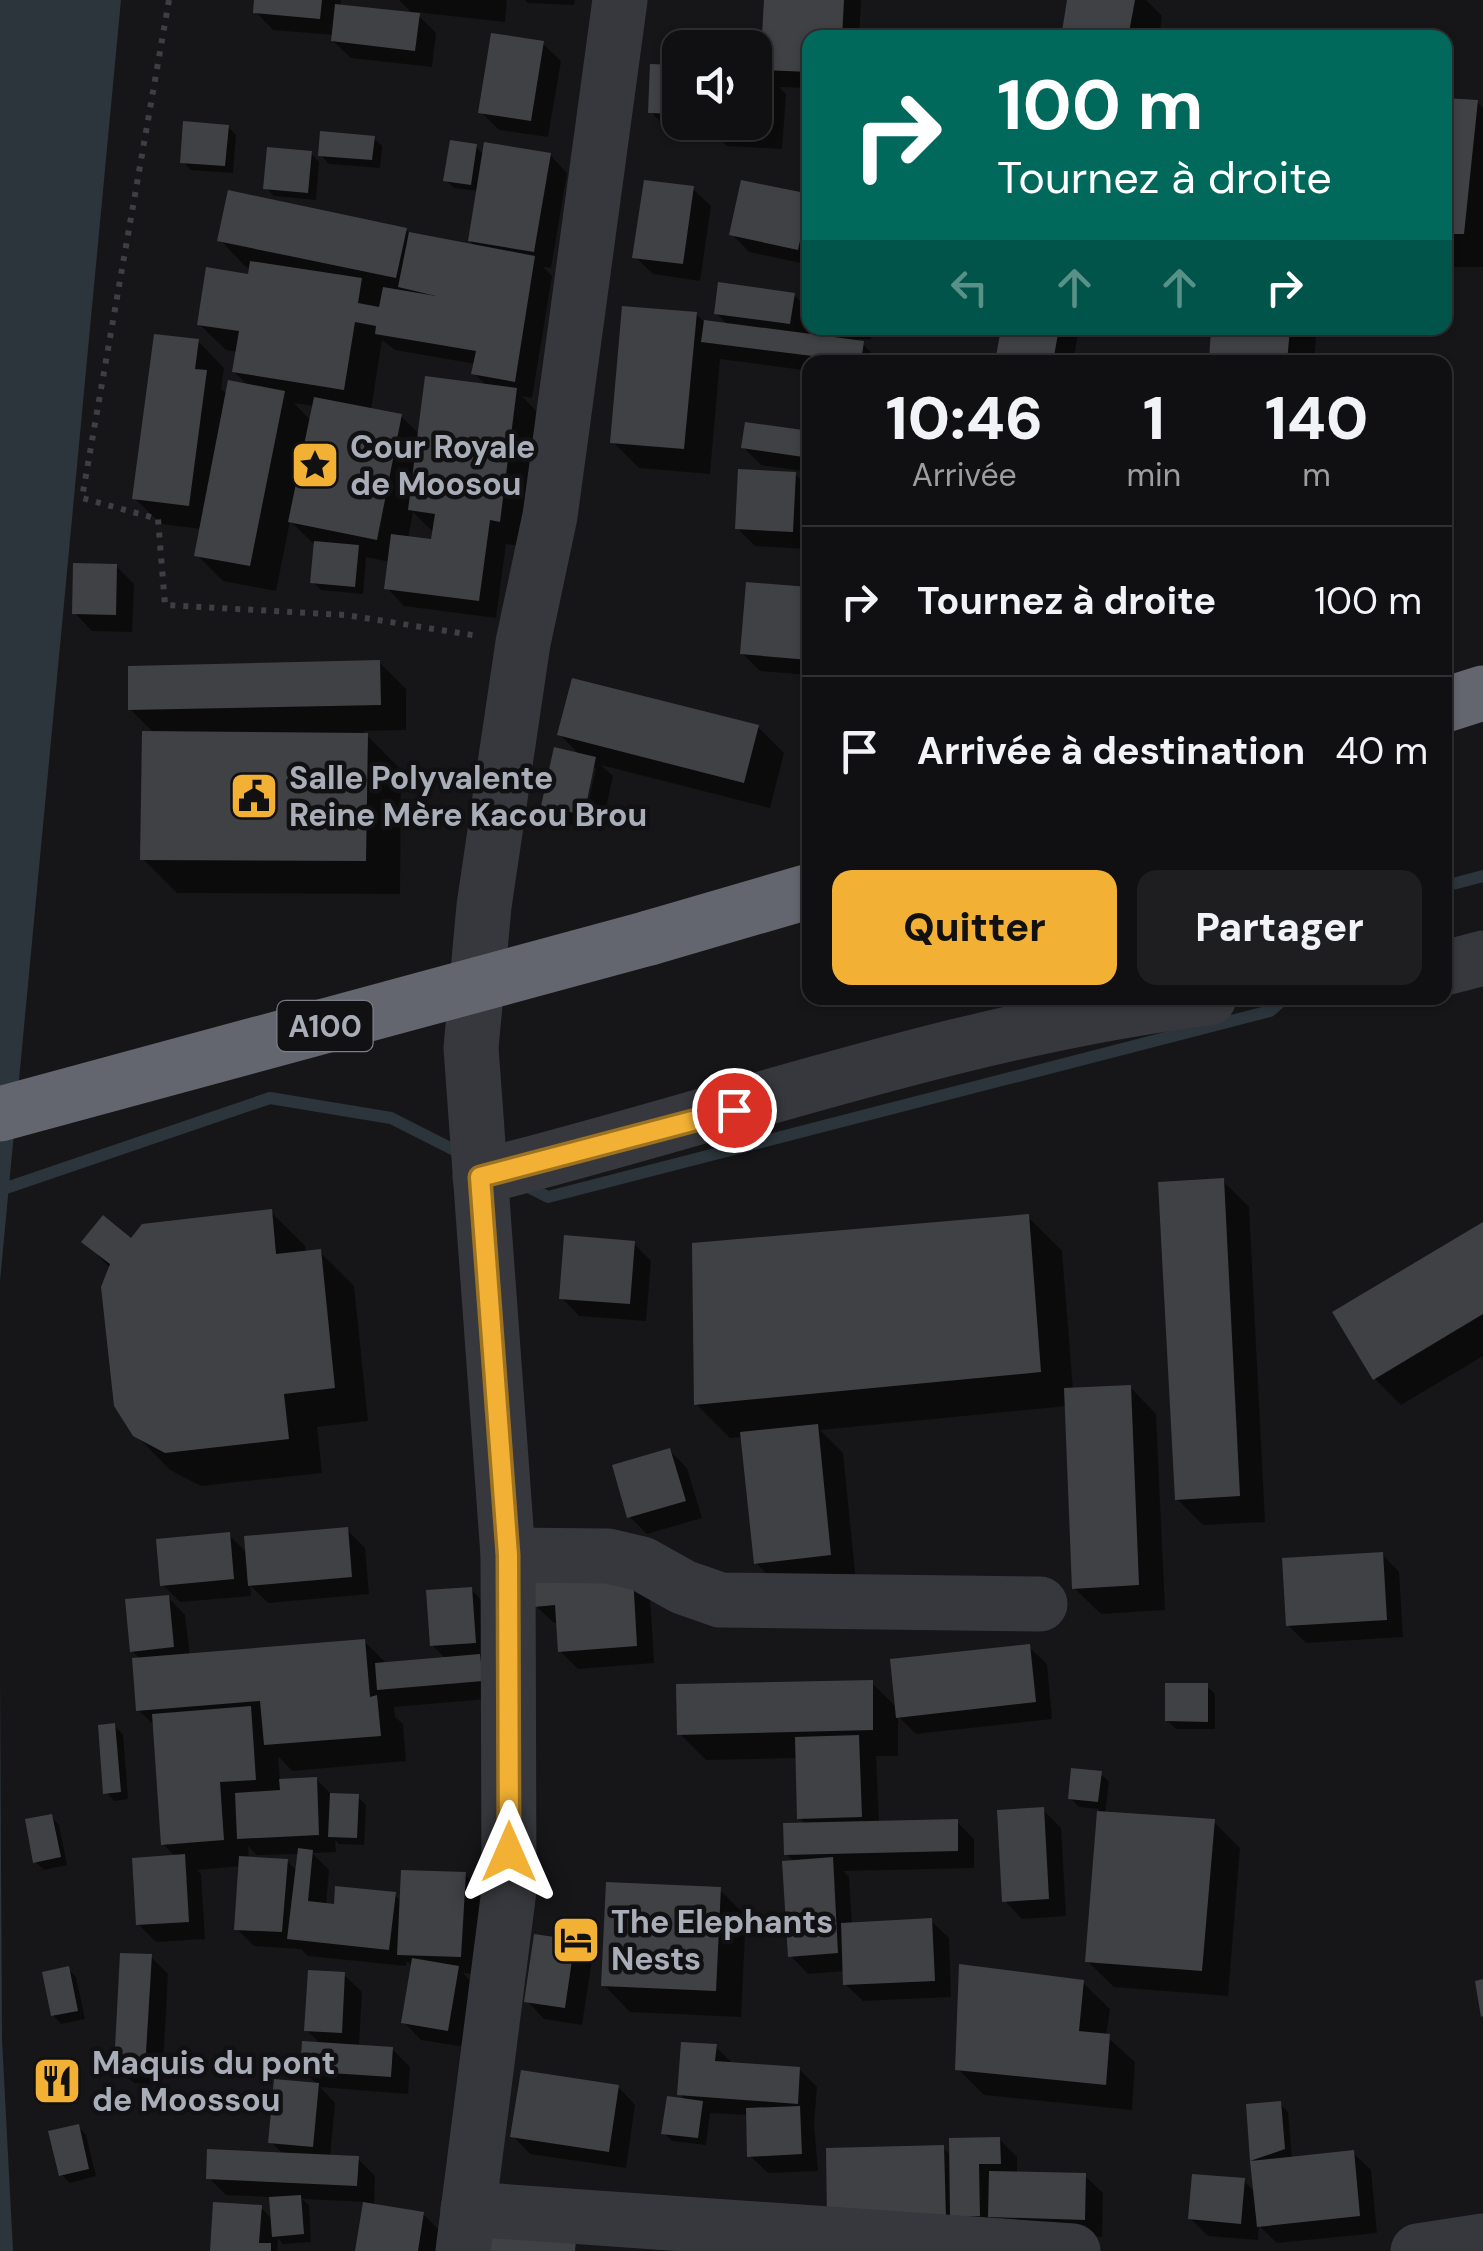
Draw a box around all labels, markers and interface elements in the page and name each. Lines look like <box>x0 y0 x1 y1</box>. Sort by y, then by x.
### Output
map controls <box>662 30 772 140</box>
button: sound <box>662 30 772 140</box>
text: 100 m <box>997 60 1203 151</box>
icon: right <box>832 70 962 200</box>
text: Tournez à droite <box>997 148 1332 207</box>
icon: left <box>942 260 997 315</box>
icon: ahead <box>1047 260 1102 315</box>
icon: ahead <box>1152 260 1207 315</box>
icon: right <box>1257 260 1312 315</box>
text: 10:46 <box>886 379 1043 458</box>
text: 1 <box>1143 379 1165 458</box>
text: 140 <box>1265 379 1368 458</box>
place label: Cour Royale de Moosou <box>350 426 535 505</box>
place icon: Cour Royale de Moosou <box>289 439 341 491</box>
text: Arrivée <box>912 454 1017 496</box>
text: min <box>1127 454 1181 496</box>
text: m <box>1302 454 1331 496</box>
icon: right <box>832 574 887 629</box>
text: Tournez à droite <box>917 576 1216 626</box>
text: 100 m <box>1314 576 1422 626</box>
icon: arrive <box>832 724 887 779</box>
text: Arrivée à destination <box>917 726 1305 776</box>
text: 40 m <box>1335 726 1428 776</box>
place label: Salle Polyvalente Reine Mère Kacou Brou <box>289 757 647 836</box>
public building icon: Salle Polyvalente Reine Mère Kacou Brou <box>228 770 280 822</box>
button: Quitter <box>832 870 1117 985</box>
button: Partager <box>1137 870 1422 985</box>
road number: A100 <box>278 1001 372 1051</box>
pin <box>692 1068 777 1153</box>
icon: arrive <box>707 1083 762 1138</box>
position arrow <box>457 1800 561 1904</box>
place label: The Elephants Nests <box>611 1901 833 1980</box>
hotel icon: The Elephants Nests <box>550 1914 602 1966</box>
place label: Maquis du pont de Moossou <box>92 2042 335 2121</box>
restaurant icon: Maquis du pont de Moossou <box>31 2055 83 2107</box>

